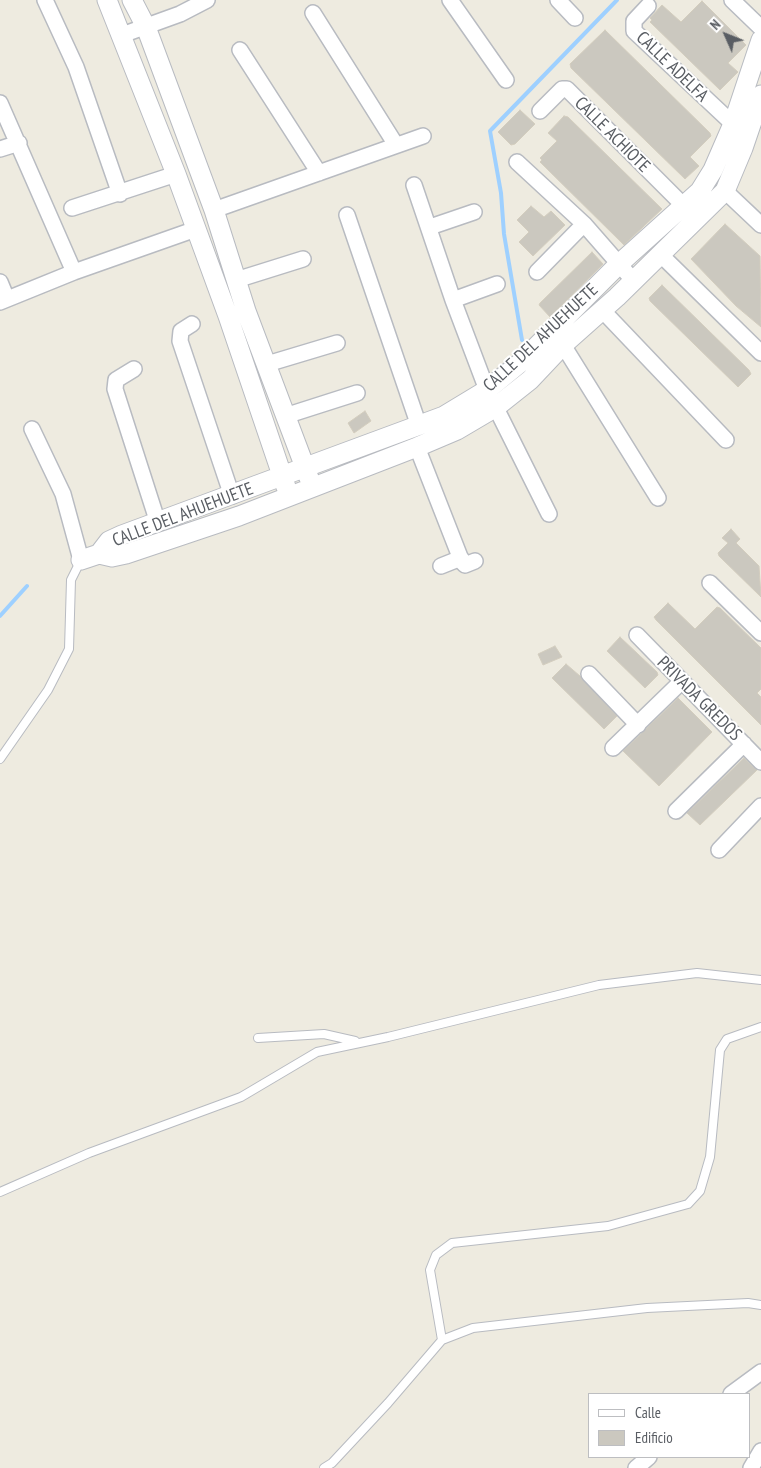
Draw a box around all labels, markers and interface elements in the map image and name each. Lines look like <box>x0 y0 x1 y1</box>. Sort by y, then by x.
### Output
north arrow <box>701 10 751 60</box>
text: N <box>706 16 724 34</box>
street label: CALLE ADELFA <box>631 27 713 107</box>
street label: CALLE ACHIOTE <box>570 93 654 177</box>
street label: CALLE DEL AHUEHUETE <box>479 279 603 397</box>
street label: CALLE DEL AHUEHUETE <box>110 478 256 552</box>
street label: PRIVADA GREDOS <box>652 652 746 746</box>
legend <box>588 1393 751 1458</box>
text: Calle <box>635 1403 661 1422</box>
text: Edificio <box>635 1428 673 1447</box>

